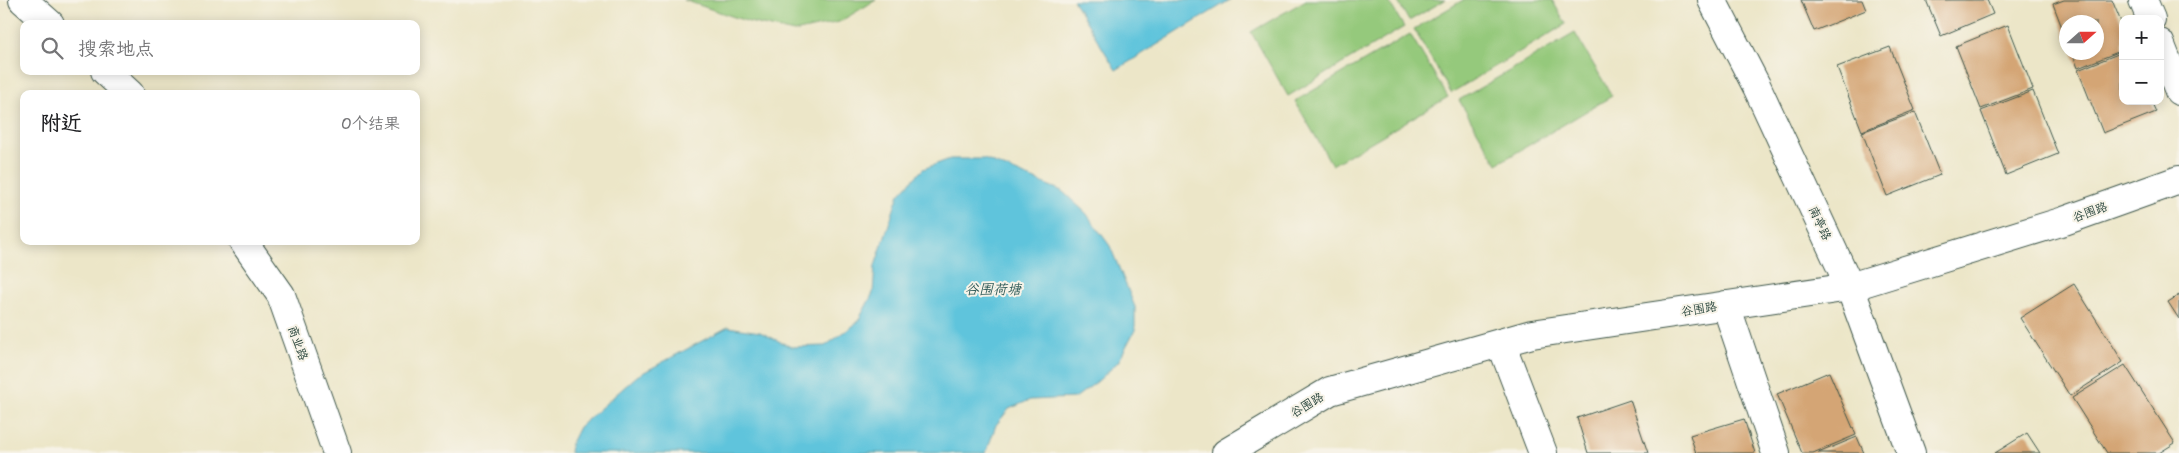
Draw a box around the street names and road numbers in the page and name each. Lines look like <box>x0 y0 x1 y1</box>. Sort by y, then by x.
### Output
street label: 谷围路 <box>2070 198 2110 226</box>
street label: 南亭路 <box>1805 203 1835 243</box>
street label: 谷围路 <box>1680 298 1718 320</box>
street label: 商业路 <box>284 323 312 363</box>
street label: 谷围路 <box>1287 389 1327 421</box>

